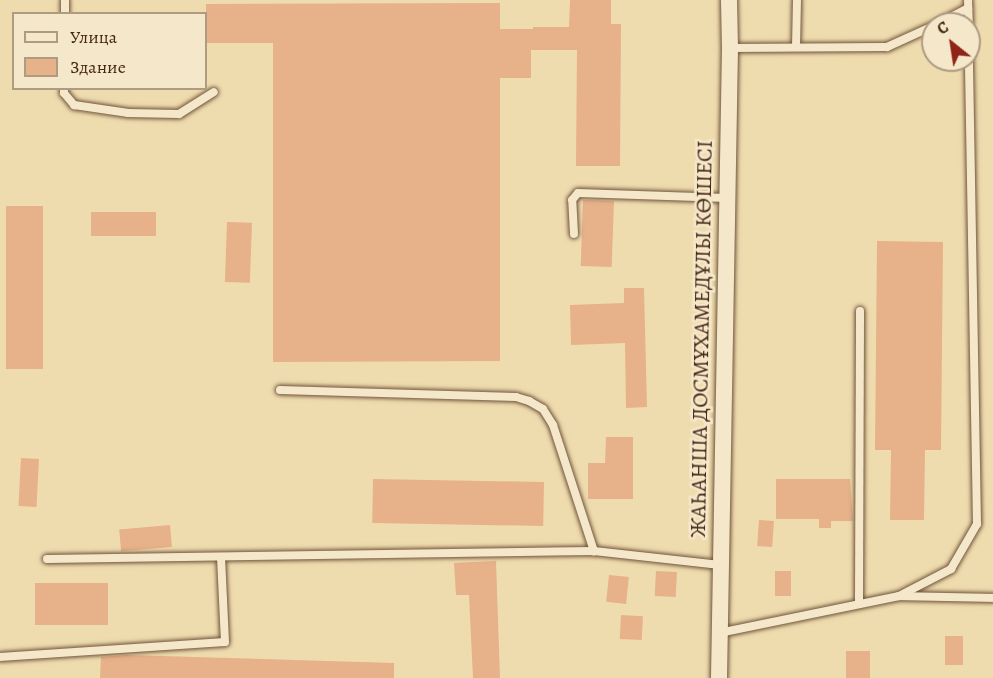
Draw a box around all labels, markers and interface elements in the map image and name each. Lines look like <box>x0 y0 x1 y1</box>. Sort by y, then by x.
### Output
legend <box>12 12 207 90</box>
north arrow <box>921 12 981 72</box>
text: С <box>933 16 953 40</box>
text: Улица <box>70 25 117 49</box>
text: Здание <box>70 55 126 79</box>
street label: ЖАҺАНША ДОСМҰХАМЕДҰЛЫ КӨШЕСІ <box>685 140 719 538</box>

